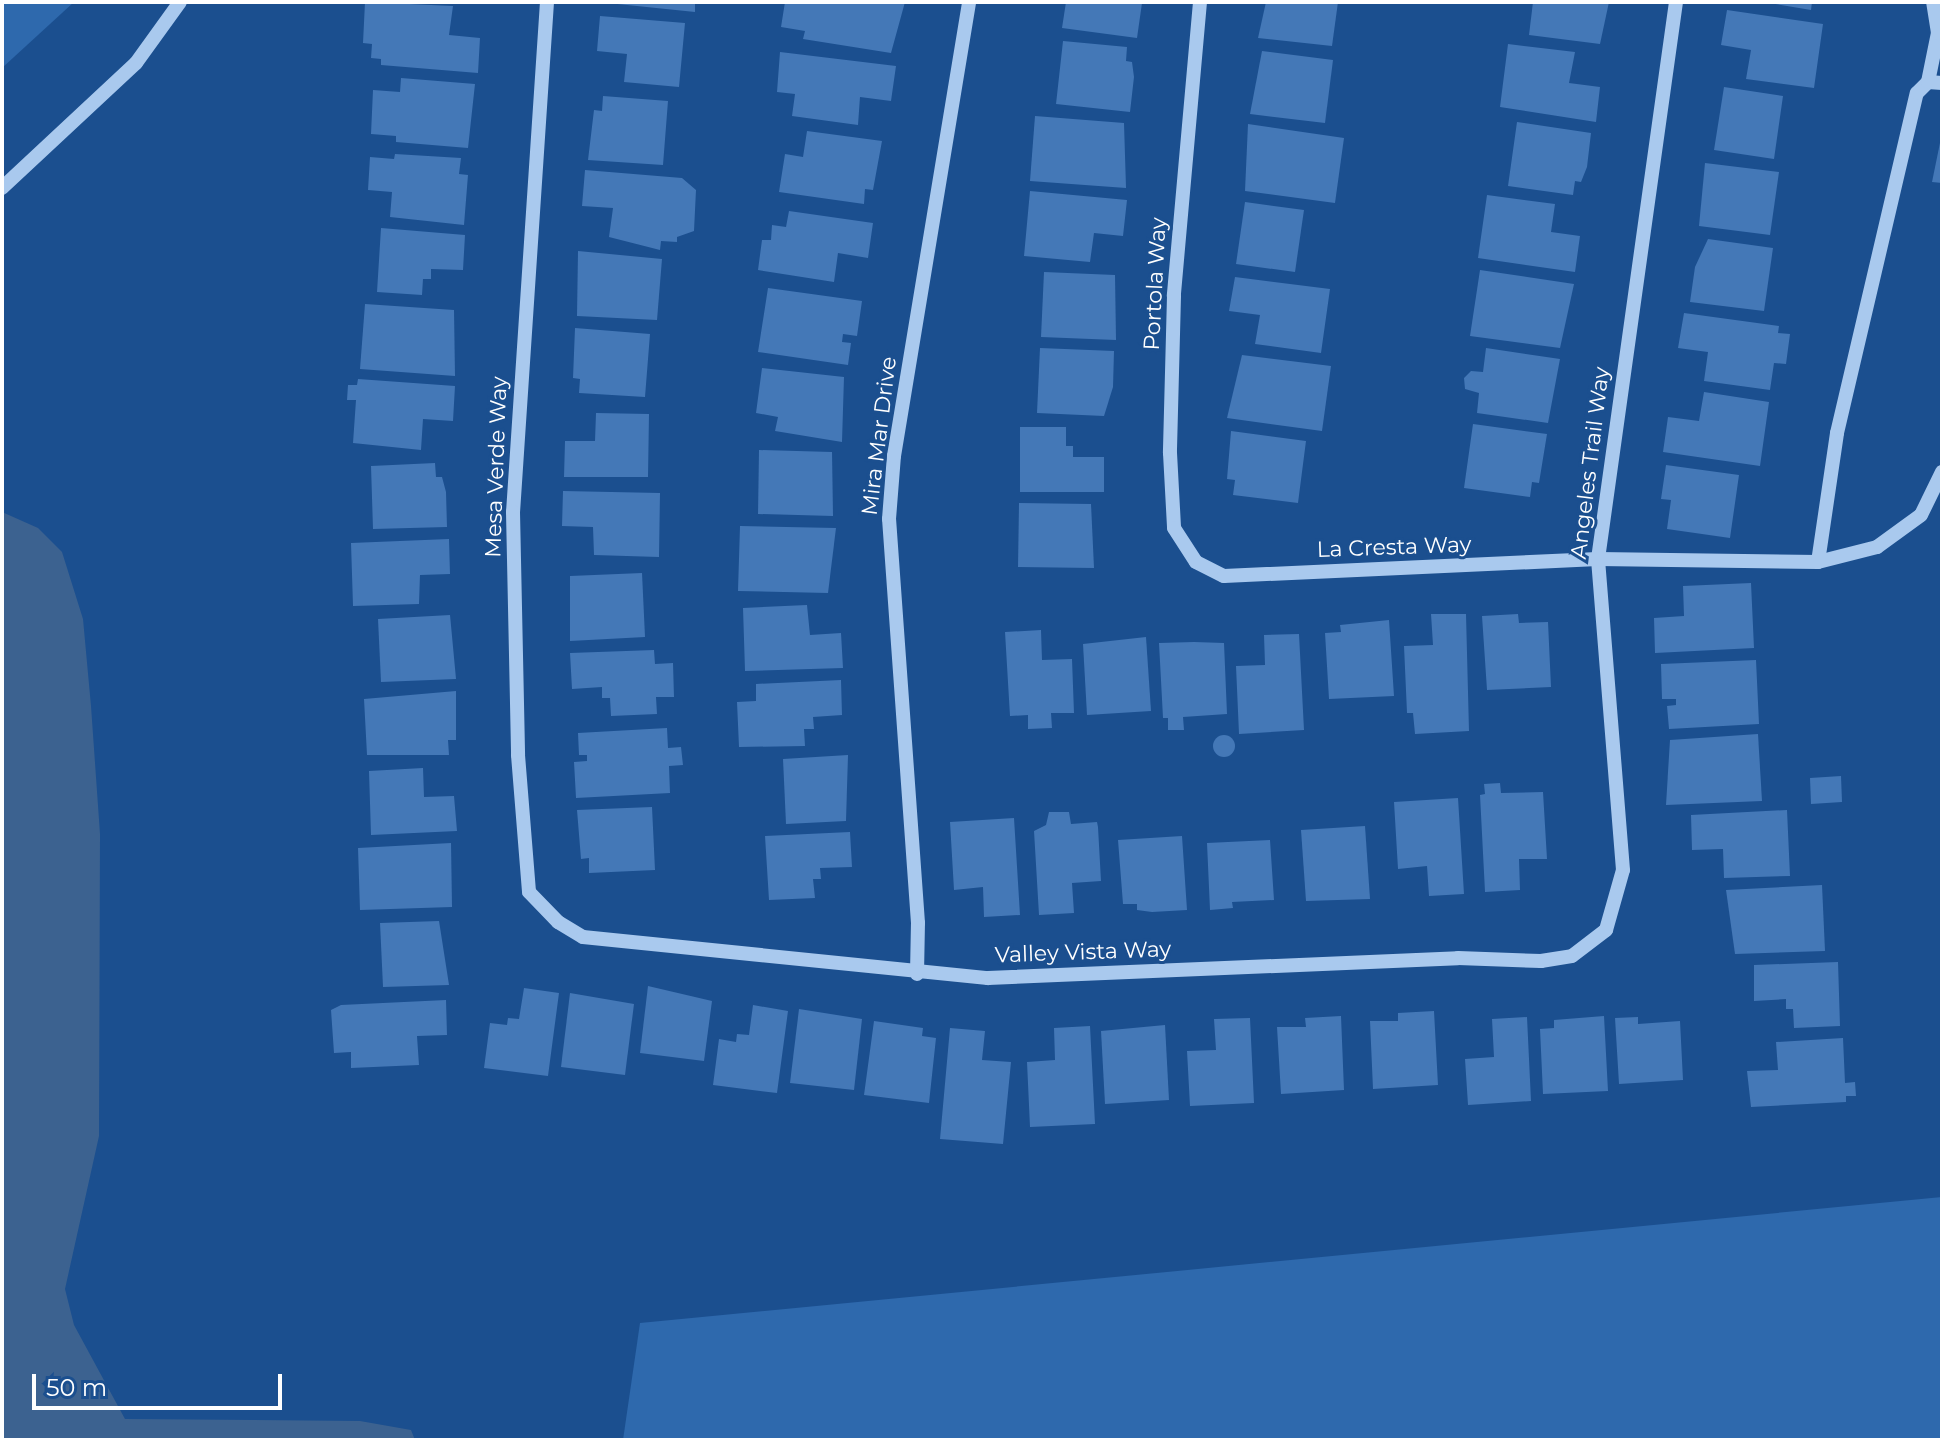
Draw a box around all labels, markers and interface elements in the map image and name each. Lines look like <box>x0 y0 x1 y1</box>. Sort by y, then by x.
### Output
street label: Portola Way <box>1138 217 1172 351</box>
street label: Mira Mar Drive <box>856 355 902 517</box>
street label: Angeles Trail Way <box>1565 365 1615 561</box>
street label: Mesa Verde Way <box>480 376 512 558</box>
street label: La Cresta Way <box>1316 531 1472 563</box>
street label: Valley Vista Way <box>994 936 1172 968</box>
scale bar <box>36 1358 286 1408</box>
text: 50 m <box>46 1373 107 1402</box>

